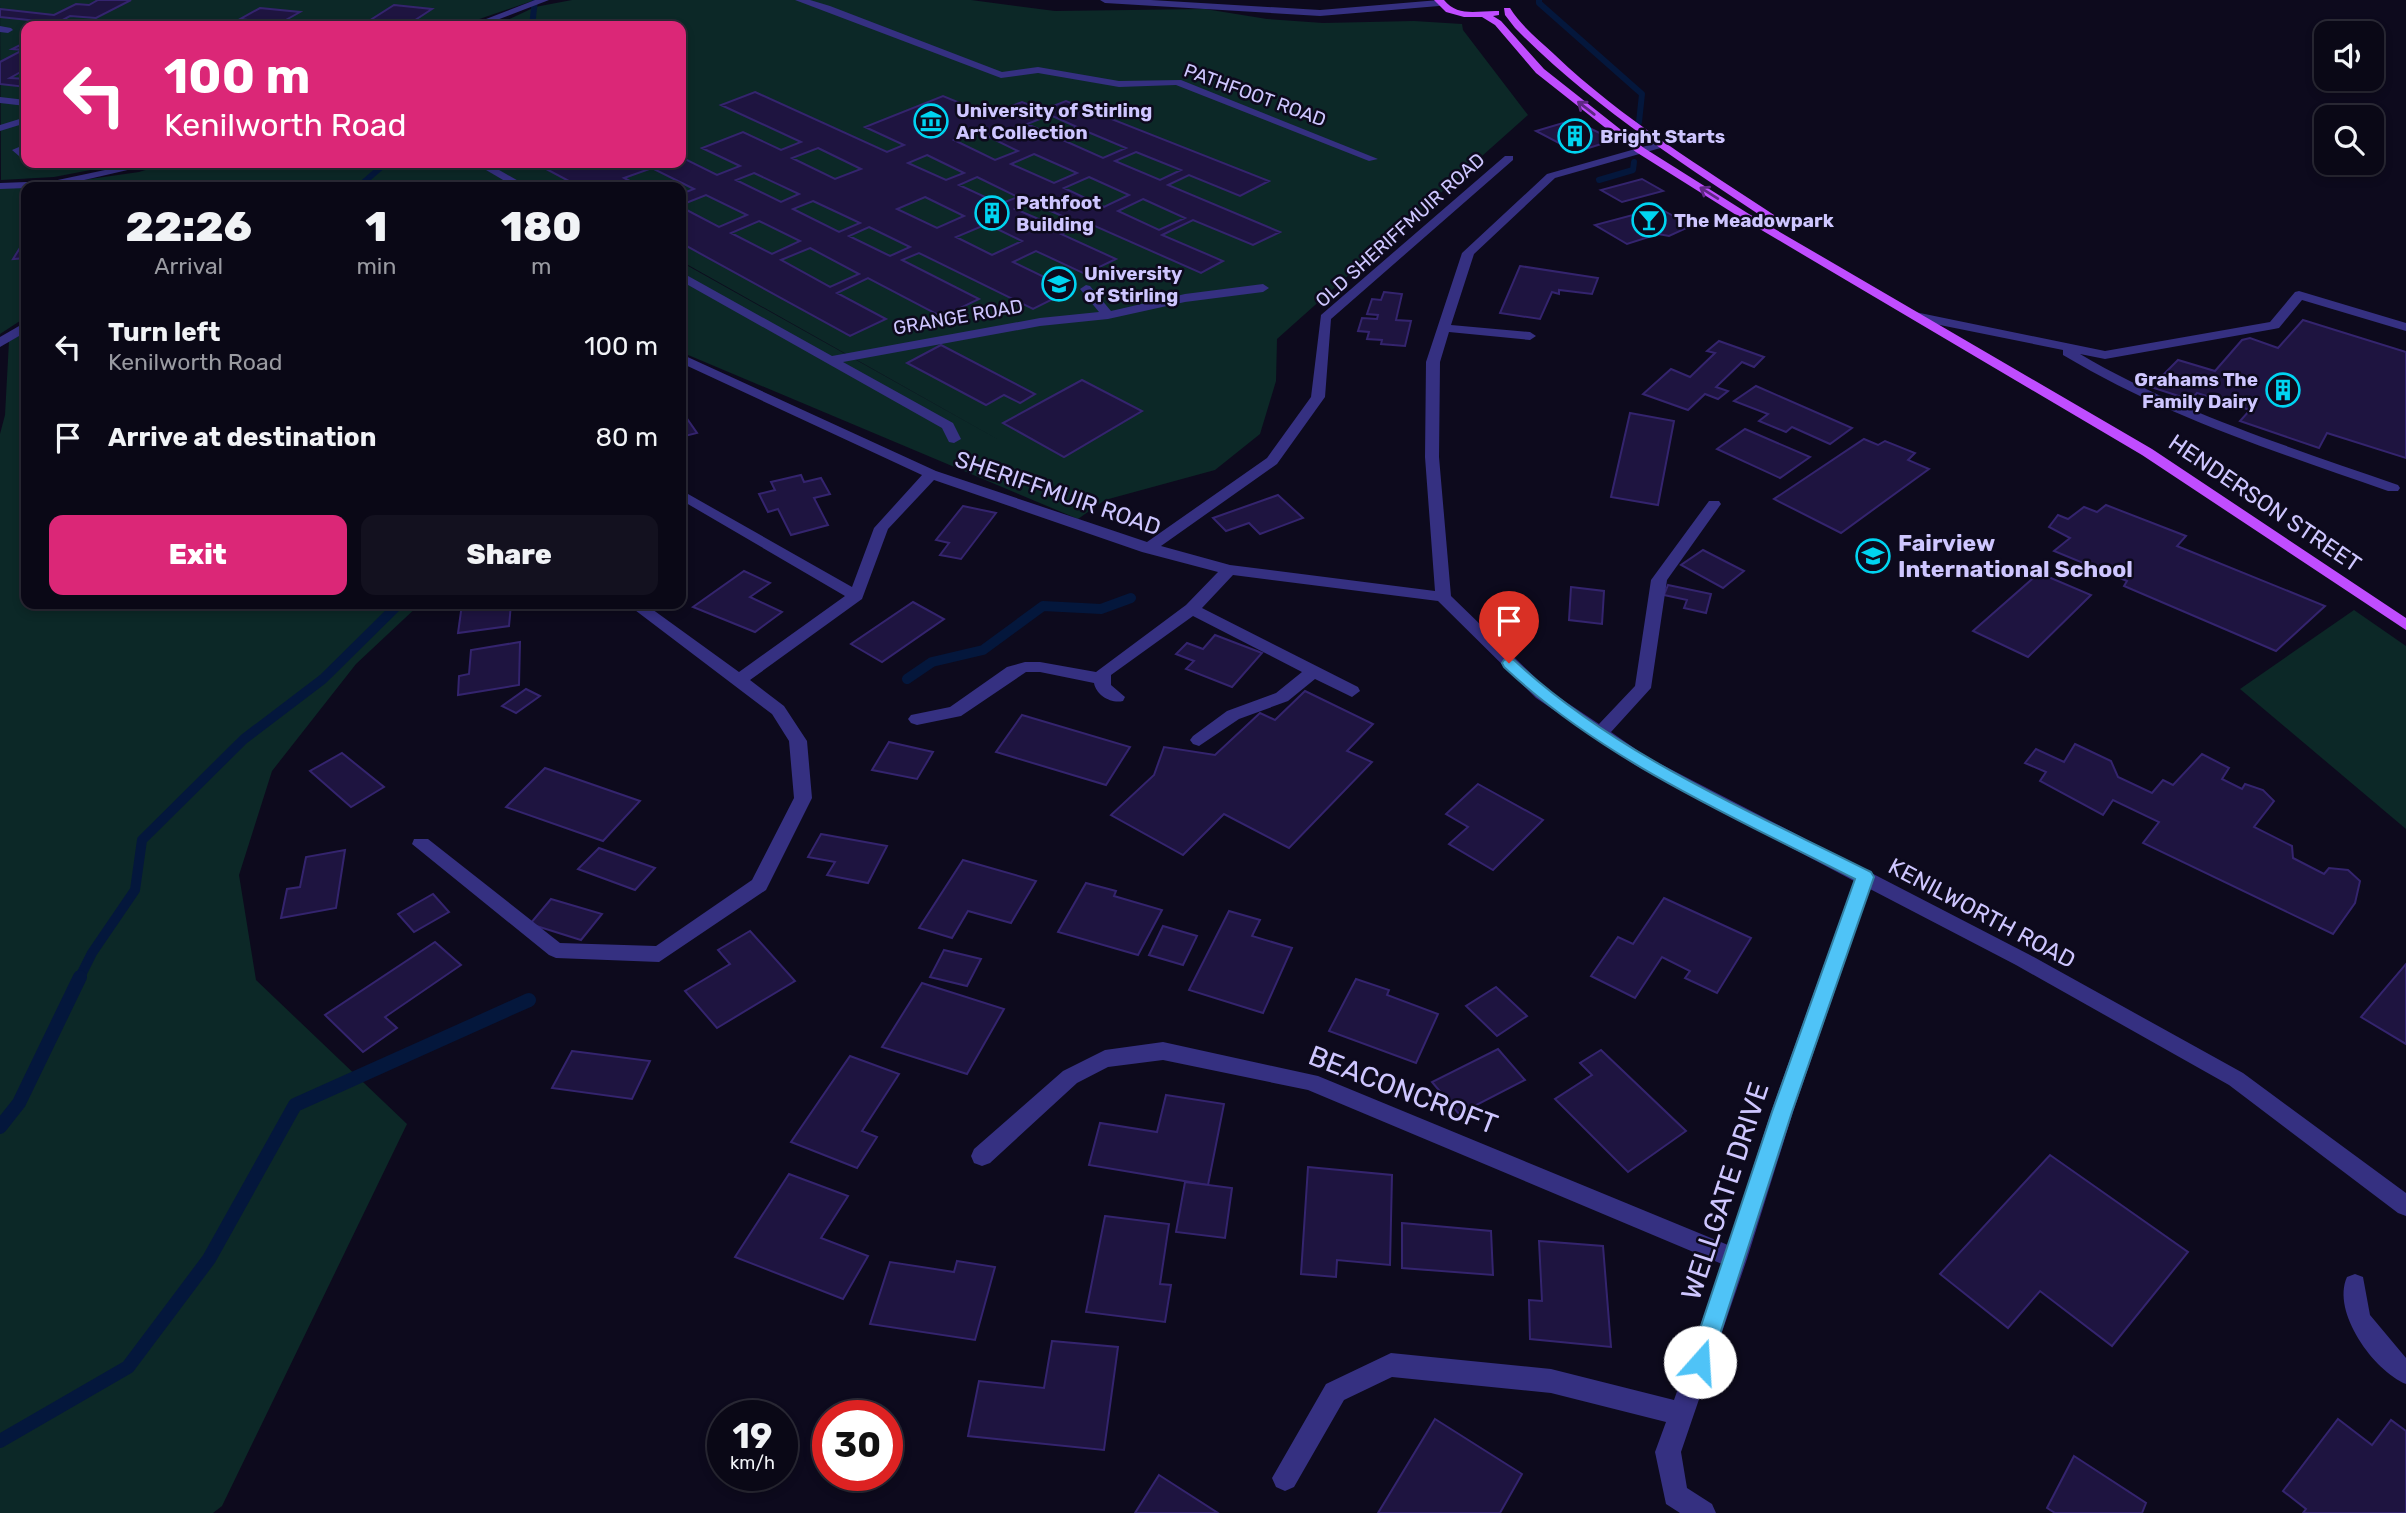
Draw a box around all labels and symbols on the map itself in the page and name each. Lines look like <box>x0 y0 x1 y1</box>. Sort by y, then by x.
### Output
street label: PATHFOOT ROAD <box>1181 59 1329 131</box>
place label: University of Stirling Art Collection <box>956 99 1152 144</box>
one-way arrow <box>1577 100 1596 115</box>
museum icon: University of Stirling Art Collection <box>912 102 950 140</box>
building icon: Bright Starts <box>1556 117 1594 155</box>
place label: Bright Starts <box>1600 125 1725 148</box>
street label: OLD SHERIFFMUIR ROAD <box>1311 148 1489 312</box>
one-way arrow <box>1700 186 1720 200</box>
place label: Pathfoot Building <box>1016 191 1101 236</box>
building icon: Pathfoot Building <box>973 194 1011 232</box>
bar icon: The Meadowpark <box>1630 201 1668 239</box>
place label: The Meadowpark <box>1674 209 1834 232</box>
place label: University of Stirling <box>1084 262 1183 307</box>
school or university icon: University of Stirling <box>1040 265 1078 303</box>
street label: GRANGE ROAD <box>891 294 1025 340</box>
place label: Grahams The Family Dairy <box>2134 368 2259 413</box>
building icon: Grahams The Family Dairy <box>2264 371 2302 409</box>
street label: HENDERSON STREET <box>2163 428 2367 578</box>
street label: SHERIFFMUIR ROAD <box>951 445 1165 541</box>
place label: Fairview International School <box>1898 529 2133 583</box>
school or university icon: Fairview International School <box>1854 537 1892 575</box>
pin <box>1479 591 1539 663</box>
street label: KENILWORTH ROAD <box>1884 852 2080 974</box>
street label: BEACONCROFT <box>1304 1039 1502 1141</box>
street label: WELLGATE DRIVE <box>1674 1078 1776 1304</box>
position arrow <box>1663 1325 1737 1399</box>
speed limit sign: 30 <box>812 1400 903 1491</box>

